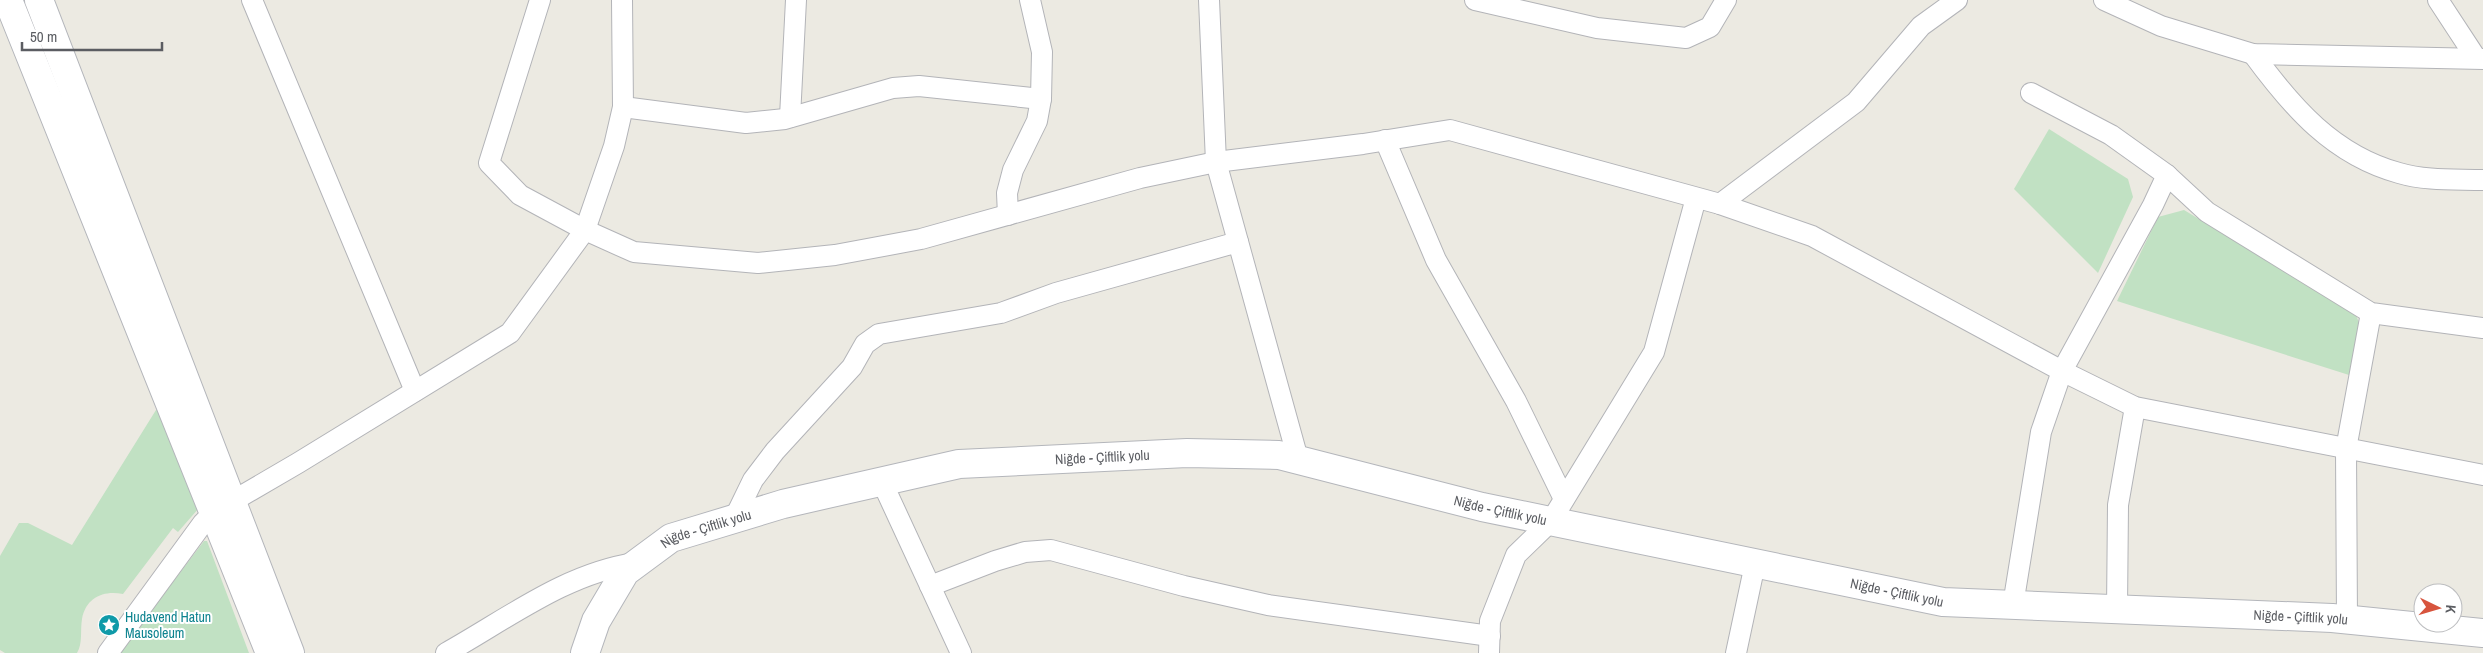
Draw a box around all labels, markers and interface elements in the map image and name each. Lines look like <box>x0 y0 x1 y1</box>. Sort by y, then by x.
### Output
scale bar <box>22 20 162 52</box>
text: 50 m <box>30 26 57 47</box>
street label: Niğde - Çiftlik yolu <box>1055 446 1150 468</box>
street label: Niğde - Çiftlik yolu <box>1452 491 1548 529</box>
street label: Niğde - Çiftlik yolu <box>657 505 753 552</box>
street label: Niğde - Çiftlik yolu <box>1849 574 1945 611</box>
north arrow <box>2413 583 2463 633</box>
text: K <box>2442 604 2460 615</box>
street label: Niğde - Çiftlik yolu <box>2253 606 2349 629</box>
place label: Hudavend Hatun Mausoleum <box>125 608 211 642</box>
place icon: Hudavend Hatun Mausoleum <box>97 613 121 637</box>

